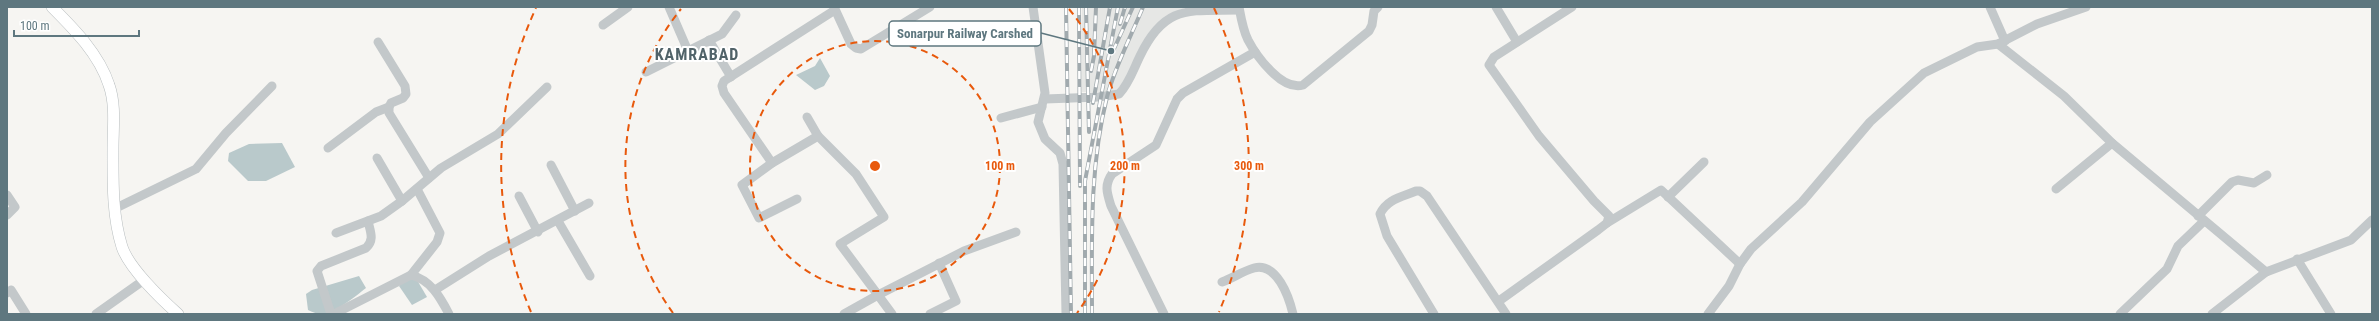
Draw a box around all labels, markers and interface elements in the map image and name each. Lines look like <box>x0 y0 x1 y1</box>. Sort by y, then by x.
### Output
scale bar <box>14 12 139 38</box>
text: 100 m <box>20 19 50 33</box>
callout: Sonarpur Railway Carshed <box>889 21 1041 46</box>
text: Sonarpur Railway Carshed <box>897 26 1033 41</box>
district label: KAMRABAD <box>655 45 739 64</box>
centre of rings <box>868 159 882 173</box>
text: 100 m <box>985 159 1015 173</box>
text: 200 m <box>1110 159 1140 173</box>
text: 300 m <box>1234 159 1264 173</box>

